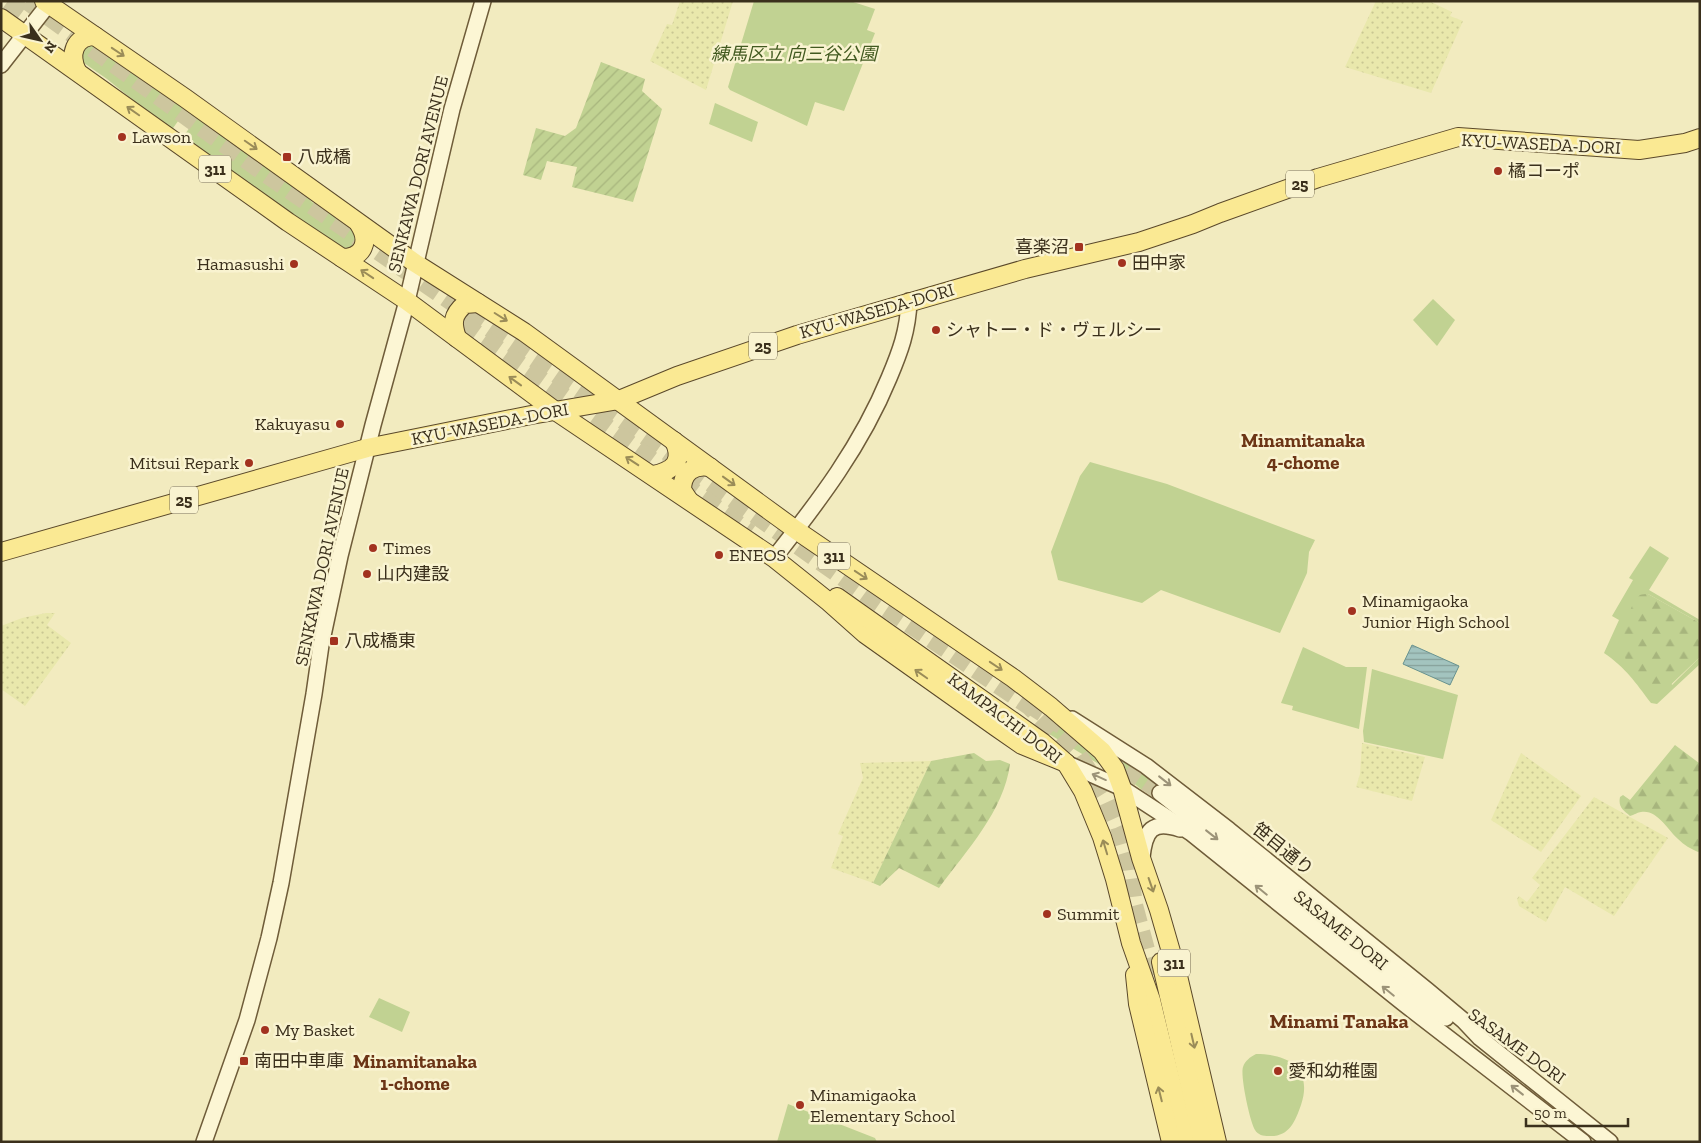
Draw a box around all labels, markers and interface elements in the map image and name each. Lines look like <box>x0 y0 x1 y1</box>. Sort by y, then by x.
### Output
north arrow <box>15 15 65 65</box>
text: N <box>40 38 60 56</box>
park label: 練馬区立 向三谷公園 <box>711 43 880 65</box>
one-way arrow <box>110 47 124 57</box>
street label: SENKAWA DORI AVENUE <box>383 73 453 275</box>
one-way arrow <box>126 106 140 116</box>
place label: Lawson <box>132 126 192 148</box>
street label: KYU-WASEDA-DORI <box>1461 129 1622 159</box>
marker: Lawson <box>116 131 128 143</box>
one-way arrow <box>243 140 257 150</box>
place label: 八成橋 <box>297 146 351 168</box>
marker: 八成橋 <box>281 151 293 163</box>
road number: 311 <box>199 156 231 182</box>
place label: 橘コーポ <box>1508 160 1580 182</box>
marker: 橘コーポ <box>1492 165 1504 177</box>
road number: 25 <box>1286 170 1314 198</box>
place label: 喜楽沼 <box>1015 236 1069 258</box>
marker: 喜楽沼 <box>1073 241 1085 253</box>
place label: 田中家 <box>1132 252 1186 274</box>
place label: Hamasushi <box>197 253 284 275</box>
marker: 田中家 <box>1116 257 1128 269</box>
marker: Hamasushi <box>288 258 300 270</box>
one-way arrow <box>360 269 374 279</box>
street label: KYU-WASEDA-DORI <box>797 278 957 344</box>
one-way arrow <box>493 313 507 323</box>
place label: シャトー・ド・ヴェルシー <box>946 319 1162 341</box>
marker: シャトー・ド・ヴェルシー <box>930 324 942 336</box>
road number: 25 <box>749 332 777 360</box>
one-way arrow <box>509 376 522 387</box>
street label: KYU-WASEDA-DORI <box>409 398 571 450</box>
place label: Kakuyasu <box>255 413 330 435</box>
marker: Kakuyasu <box>334 418 346 430</box>
district label: Minamitanaka 4-chome <box>1241 429 1365 474</box>
place label: Mitsui Repark <box>130 452 240 474</box>
one-way arrow <box>626 456 640 466</box>
marker: Mitsui Repark <box>243 457 255 469</box>
street label: SENKAWA DORI AVENUE <box>290 466 354 668</box>
one-way arrow <box>722 476 736 486</box>
road number: 25 <box>170 486 198 514</box>
place label: Times <box>383 537 431 559</box>
marker: Times <box>367 542 379 554</box>
road number: 311 <box>818 542 850 570</box>
place label: ENEOS <box>729 544 786 566</box>
marker: ENEOS <box>713 549 725 561</box>
place label: 山内建設 <box>377 563 449 585</box>
marker: 山内建設 <box>361 568 373 580</box>
one-way arrow <box>854 570 868 580</box>
place label: Minamigaoka Junior High School <box>1362 590 1510 633</box>
marker: Minamigaoka Junior High School <box>1346 605 1358 617</box>
place label: 八成橋東 <box>344 630 416 652</box>
marker: 八成橋東 <box>328 635 340 647</box>
one-way arrow <box>988 661 1002 671</box>
street label: KAMPACHI DORI <box>944 668 1067 768</box>
one-way arrow <box>914 669 928 679</box>
one-way arrow <box>1092 772 1107 782</box>
one-way arrow <box>1158 776 1172 786</box>
street label: 笹目通り <box>1248 818 1318 880</box>
one-way arrow <box>1205 829 1218 840</box>
one-way arrow <box>1100 840 1110 856</box>
one-way arrow <box>1146 876 1156 892</box>
one-way arrow <box>1255 884 1268 895</box>
street label: SASAME DORI <box>1289 885 1393 975</box>
place label: Summit <box>1057 903 1120 925</box>
marker: Summit <box>1041 908 1053 920</box>
road number: 311 <box>1158 950 1190 976</box>
one-way arrow <box>1382 985 1395 996</box>
street label: SASAME DORI <box>1464 1003 1570 1089</box>
district label: Minami Tanaka <box>1269 1009 1409 1033</box>
place label: My Basket <box>275 1019 355 1041</box>
marker: My Basket <box>259 1024 271 1036</box>
one-way arrow <box>1189 1033 1198 1049</box>
place label: 南田中車庫 <box>254 1050 344 1072</box>
district label: Minamitanaka 1-chome <box>353 1050 477 1095</box>
marker: 南田中車庫 <box>238 1055 250 1067</box>
place label: 愛和幼稚園 <box>1288 1060 1378 1082</box>
marker: 愛和幼稚園 <box>1272 1065 1284 1077</box>
place label: Minamigaoka Elementary School <box>810 1084 955 1127</box>
one-way arrow <box>1510 1085 1524 1095</box>
one-way arrow <box>1155 1087 1164 1103</box>
scale bar <box>1526 1096 1628 1128</box>
marker: Minamigaoka Elementary School <box>794 1099 806 1111</box>
text: 50 m <box>1534 1104 1567 1122</box>

